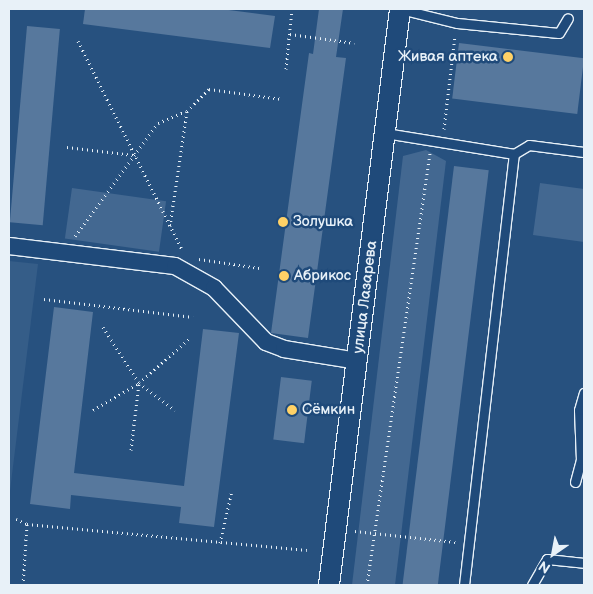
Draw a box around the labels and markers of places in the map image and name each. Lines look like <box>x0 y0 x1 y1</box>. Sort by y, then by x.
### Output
place label: Живая аптека <box>398 48 498 66</box>
marker: Живая аптека <box>502 51 514 63</box>
place label: Золушка <box>293 213 353 231</box>
marker: Золушка <box>277 216 289 228</box>
place label: Абрикос <box>294 267 351 285</box>
marker: Абрикос <box>278 270 290 282</box>
place label: Сёмкин <box>302 401 355 419</box>
marker: Сёмкин <box>286 404 298 416</box>

